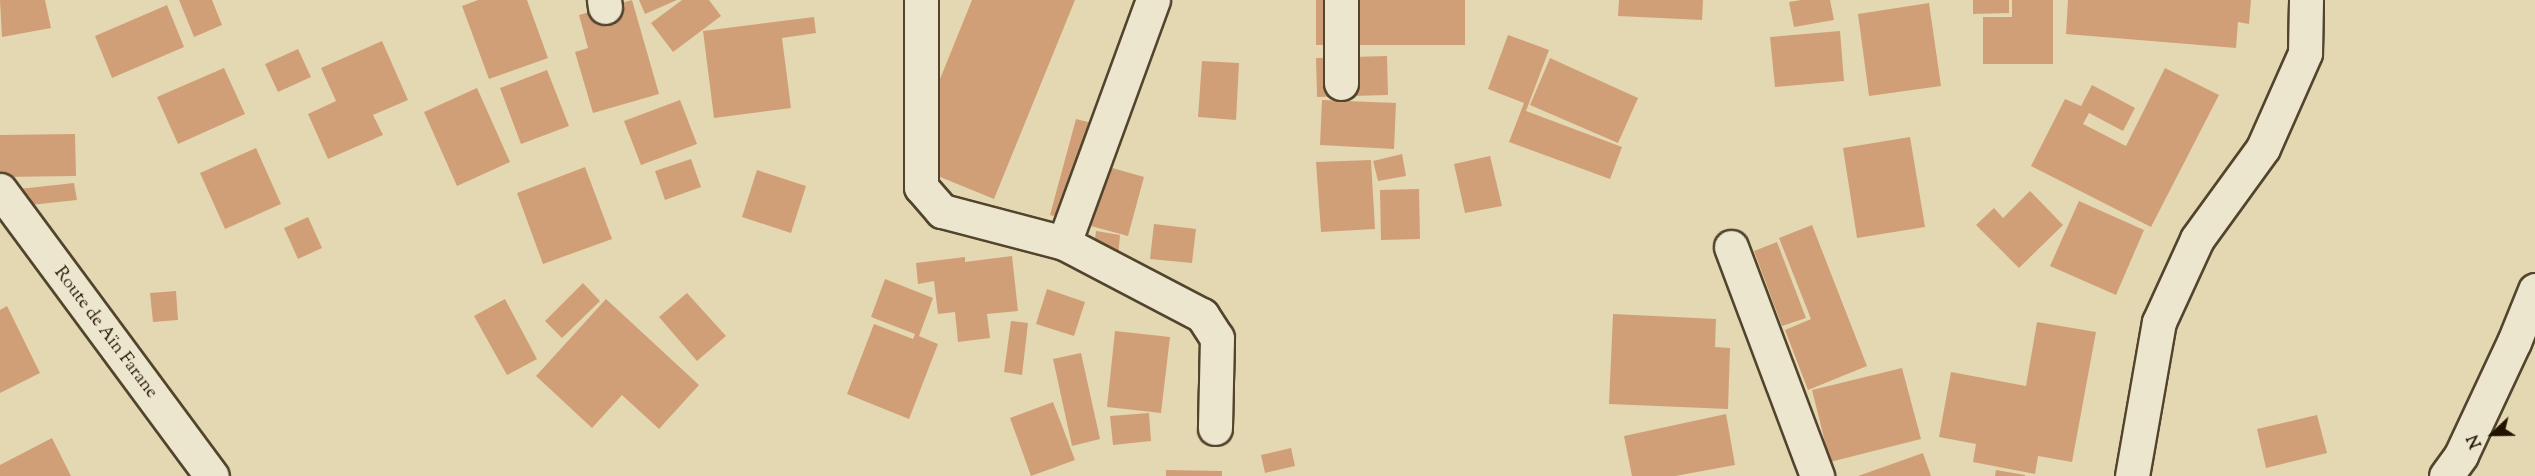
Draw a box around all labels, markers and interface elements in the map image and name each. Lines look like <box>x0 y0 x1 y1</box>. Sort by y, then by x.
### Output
street label: Route de Aïn Farane <box>49 263 161 403</box>
north arrow <box>2463 404 2523 464</box>
text: N <box>2463 431 2489 451</box>

